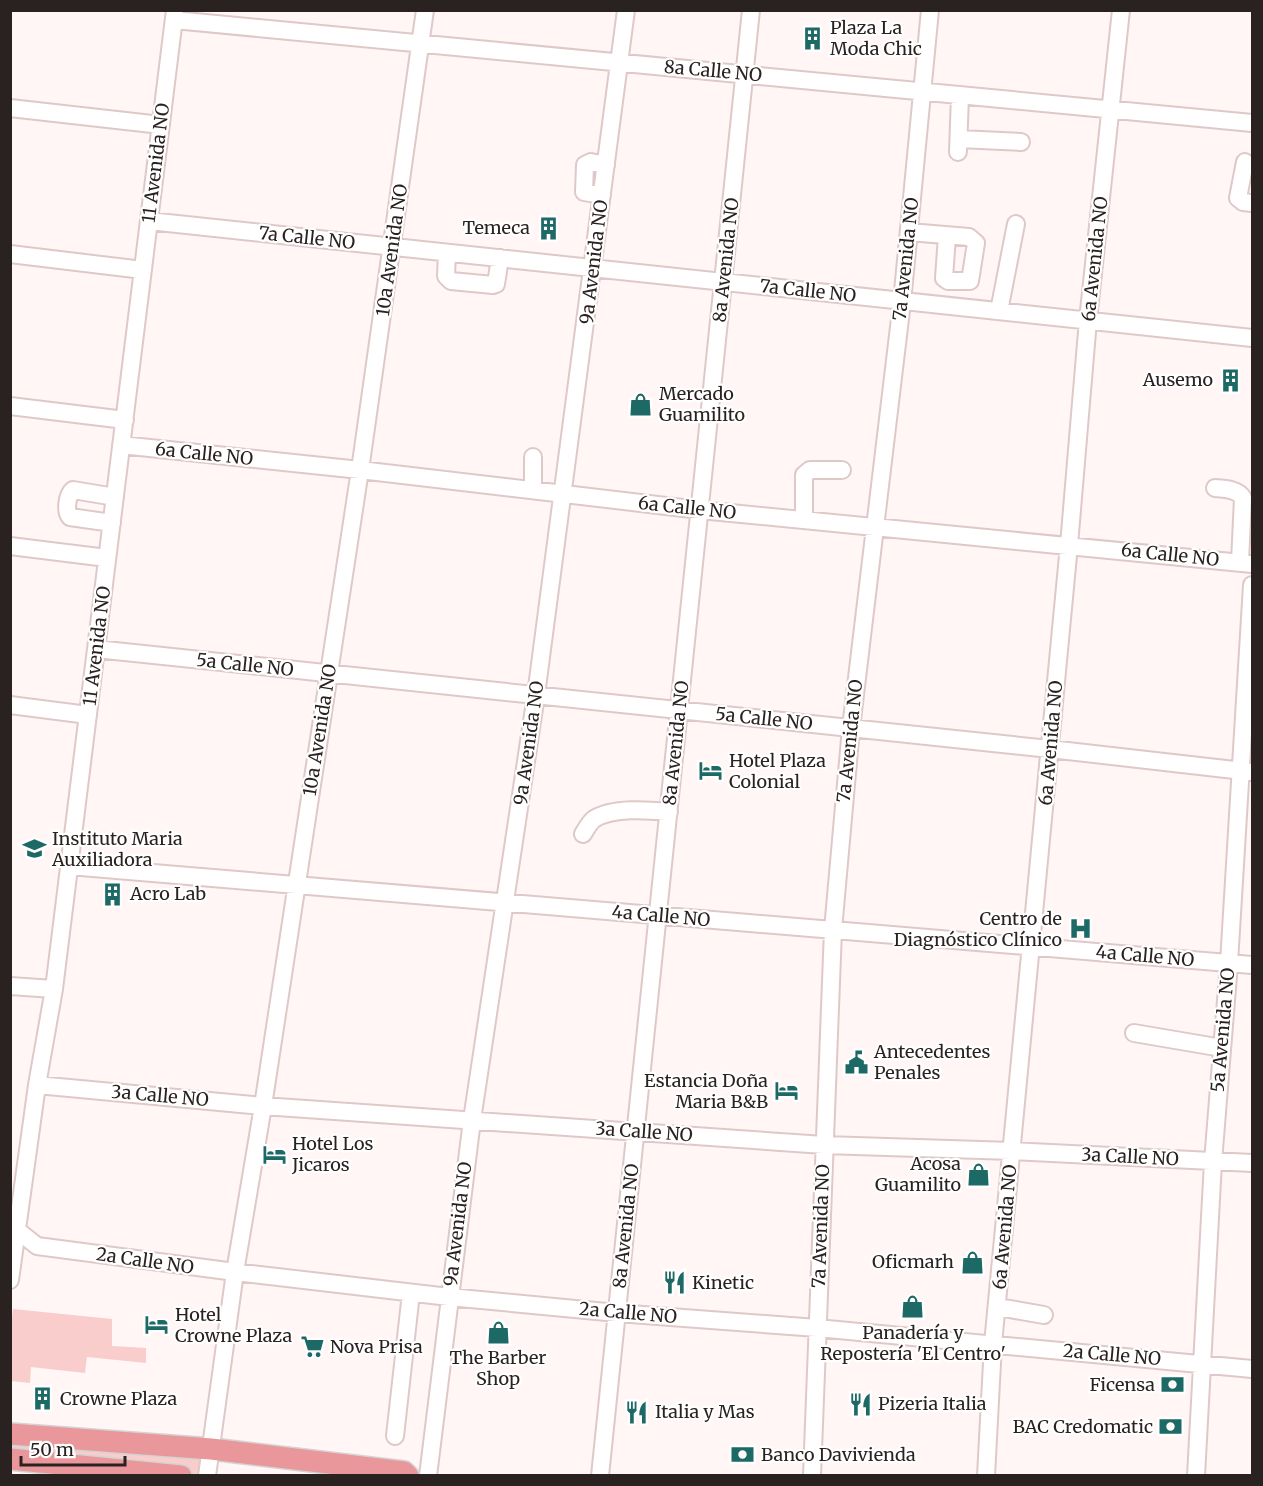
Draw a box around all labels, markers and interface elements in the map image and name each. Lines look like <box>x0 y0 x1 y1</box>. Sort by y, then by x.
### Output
place label: Plaza La Moda Chic <box>830 16 922 60</box>
building icon: Plaza La Moda Chic <box>799 25 825 51</box>
street label: 8a Calle NO <box>663 55 763 86</box>
street label: 11 Avenida NO <box>137 102 174 224</box>
street label: 10a Avenida NO <box>371 182 412 318</box>
street label: 6a Avenida NO <box>1077 195 1113 323</box>
street label: 8a Avenida NO <box>708 196 743 324</box>
street label: 7a Avenida NO <box>888 196 923 322</box>
street label: 9a Avenida NO <box>574 198 613 326</box>
building icon: Temeca <box>535 215 561 241</box>
place label: Temeca <box>462 216 530 239</box>
street label: 7a Calle NO <box>258 221 356 254</box>
street label: 7a Calle NO <box>759 274 857 307</box>
building icon: Ausemo <box>1218 367 1244 393</box>
place label: Ausemo <box>1142 368 1213 391</box>
place label: Mercado Guamilito <box>659 382 745 426</box>
shop icon: Mercado Guamilito <box>628 391 654 417</box>
street label: 6a Calle NO <box>154 437 254 470</box>
street label: 6a Calle NO <box>637 491 737 524</box>
street label: 6a Calle NO <box>1120 538 1220 571</box>
street label: 11 Avenida NO <box>78 585 115 707</box>
street label: 5a Calle NO <box>195 648 295 681</box>
street label: 10a Avenida NO <box>298 662 341 798</box>
street label: 7a Avenida NO <box>832 678 867 804</box>
street label: 9a Avenida NO <box>508 679 549 807</box>
street label: 8a Avenida NO <box>658 679 693 807</box>
street label: 6a Avenida NO <box>1034 679 1067 807</box>
street label: 5a Calle NO <box>714 702 814 735</box>
place label: Hotel Plaza Colonial <box>729 749 826 793</box>
hotel icon: Hotel Plaza Colonial <box>698 758 724 784</box>
place label: Instituto Maria Auxiliadora <box>51 827 183 871</box>
school or university icon: Instituto Maria Auxiliadora <box>21 836 47 862</box>
building icon: Acro Lab <box>99 881 125 907</box>
place label: Acro Lab <box>129 882 206 905</box>
street label: 4a Calle NO <box>611 900 711 931</box>
place label: Centro de Diagnóstico Clínico <box>894 907 1062 951</box>
hospital icon: Centro de Diagnóstico Clínico <box>1067 916 1093 942</box>
street label: 4a Calle NO <box>1095 940 1195 971</box>
street label: 5a Avenida NO <box>1206 967 1239 1093</box>
place label: Antecedentes Penales <box>873 1040 991 1084</box>
public building icon: Antecedentes Penales <box>843 1049 869 1075</box>
place label: Estancia Doña Maria B&B <box>644 1069 768 1113</box>
hotel icon: Estancia Doña Maria B&B <box>773 1078 799 1104</box>
street label: 3a Calle NO <box>110 1080 210 1111</box>
street label: 3a Calle NO <box>595 1117 694 1146</box>
place label: Hotel Los Jicaros <box>291 1132 373 1176</box>
hotel icon: Hotel Los Jicaros <box>261 1141 287 1167</box>
street label: 3a Calle NO <box>1081 1142 1179 1171</box>
place label: Acosa Guamilito <box>875 1152 961 1196</box>
street label: 9a Avenida NO <box>438 1160 477 1288</box>
shop icon: Acosa Guamilito <box>966 1161 992 1187</box>
street label: 8a Avenida NO <box>608 1162 643 1290</box>
street label: 6a Avenida NO <box>988 1163 1021 1291</box>
street label: 7a Avenida NO <box>807 1164 834 1288</box>
street label: 2a Calle NO <box>95 1242 195 1279</box>
shop icon: Oficmarh <box>959 1249 985 1275</box>
place label: Oficmarh <box>872 1250 954 1273</box>
restaurant icon: Kinetic <box>661 1270 687 1296</box>
place label: Kinetic <box>692 1271 754 1294</box>
shop icon: Panadería y Repostería 'El Centro' <box>900 1294 926 1320</box>
street label: 2a Calle NO <box>578 1297 678 1328</box>
place label: Hotel Crowne Plaza <box>175 1303 293 1347</box>
hotel icon: Hotel Crowne Plaza <box>144 1312 170 1338</box>
shop icon: The Barber Shop <box>485 1319 511 1345</box>
place label: Panadería y Repostería 'El Centro' <box>820 1321 1006 1365</box>
supermarket icon: Nova Prisa <box>299 1334 325 1360</box>
place label: Nova Prisa <box>330 1335 423 1358</box>
street label: 2a Calle NO <box>1062 1339 1162 1370</box>
place label: The Barber Shop <box>450 1346 546 1390</box>
bank icon: Ficensa <box>1160 1372 1186 1398</box>
place label: Ficensa <box>1089 1373 1155 1396</box>
building icon: Crowne Plaza <box>29 1386 55 1412</box>
place label: Crowne Plaza <box>60 1387 178 1410</box>
restaurant icon: Pizeria Italia <box>847 1391 873 1417</box>
place label: Pizeria Italia <box>878 1392 987 1415</box>
restaurant icon: Italia y Mas <box>624 1399 650 1425</box>
place label: Italia y Mas <box>655 1400 755 1423</box>
bank icon: BAC Credomatic <box>1158 1414 1184 1440</box>
place label: BAC Credomatic <box>1013 1415 1153 1438</box>
scale bar <box>21 1429 124 1467</box>
text: 50 m <box>30 1438 74 1461</box>
bank icon: Banco Davivienda <box>730 1442 756 1468</box>
place label: Banco Davivienda <box>761 1443 916 1466</box>

